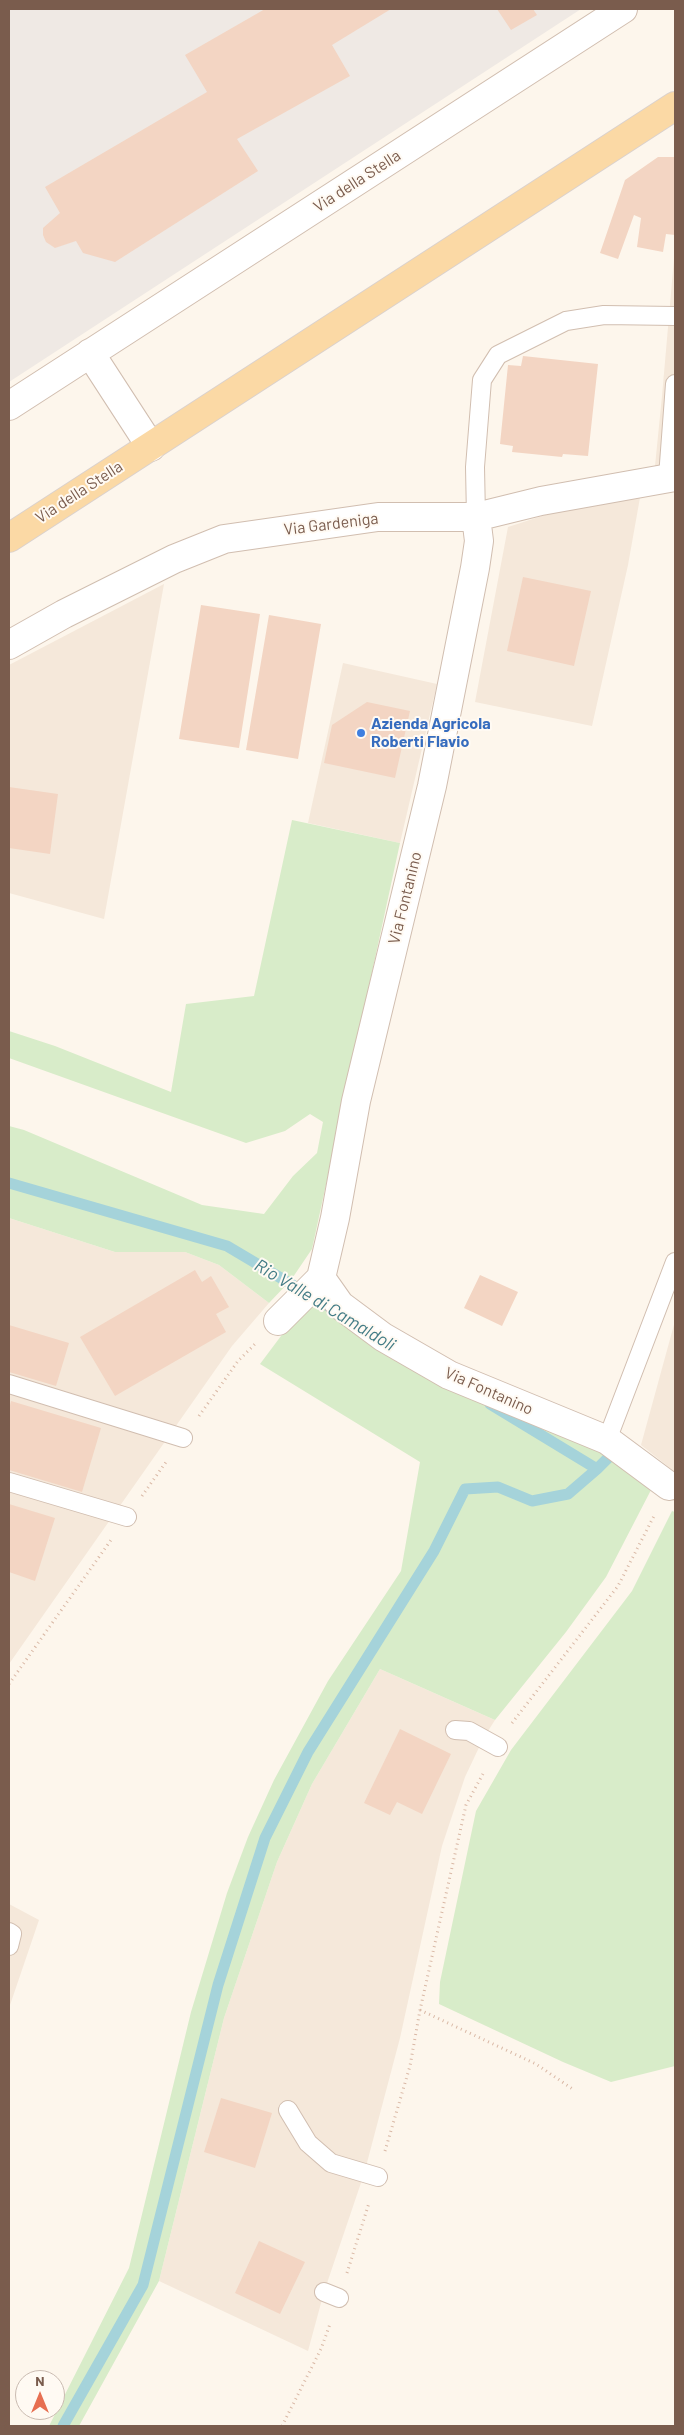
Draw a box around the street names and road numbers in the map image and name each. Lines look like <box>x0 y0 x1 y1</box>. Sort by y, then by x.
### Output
street label: Via della Stella <box>310 146 404 216</box>
street label: Via della Stella <box>32 457 126 527</box>
street label: Via Gardeniga <box>283 509 379 539</box>
street label: Via Fontanino <box>384 850 426 946</box>
street label: Via Fontanino <box>442 1363 536 1419</box>

